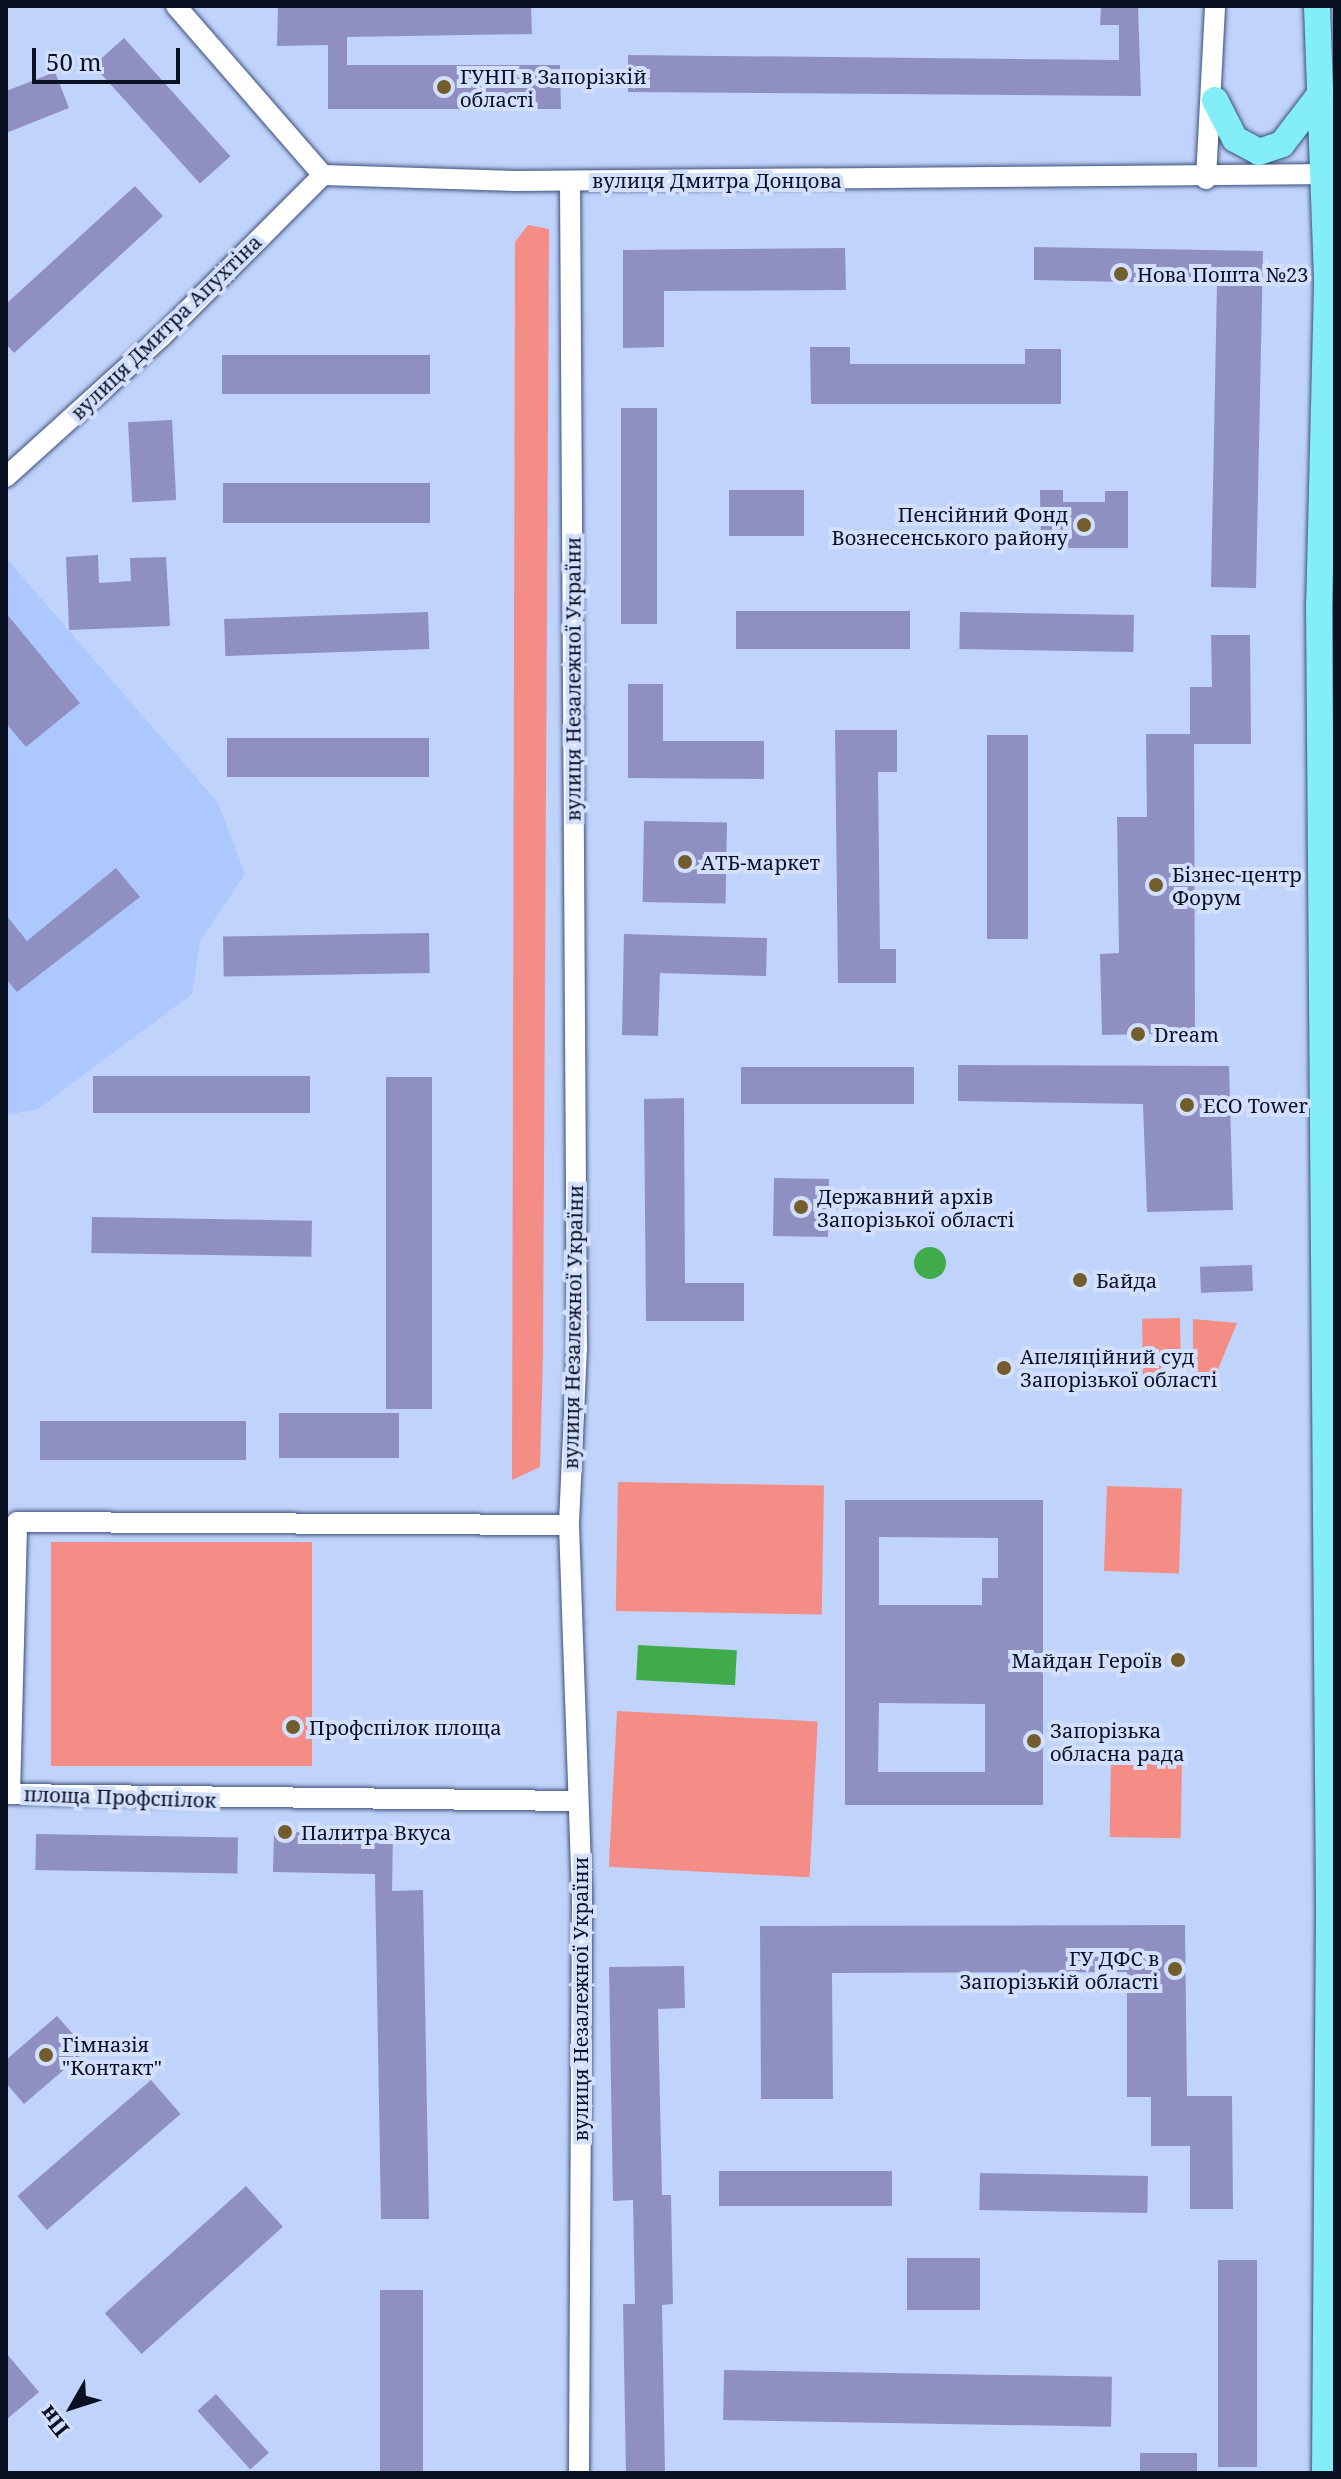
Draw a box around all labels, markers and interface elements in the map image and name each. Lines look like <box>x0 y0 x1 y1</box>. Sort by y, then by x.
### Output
scale bar <box>36 32 184 82</box>
text: 50 m <box>46 45 102 78</box>
place label: ГУНП в Запорізкій області <box>460 64 647 111</box>
marker: ГУНП в Запорізкій області <box>435 78 453 96</box>
street label: вулиця Дмитра Донцова <box>592 168 842 192</box>
street label: вулиця Дмитра Апухтіна <box>66 230 266 424</box>
place label: Нова Пошта №23 <box>1137 262 1308 286</box>
marker: Нова Пошта №23 <box>1112 265 1130 283</box>
place label: Пенсійний Фонд Вознесенського району <box>832 502 1068 549</box>
marker: Пенсійний Фонд Вознесенського району <box>1075 516 1093 534</box>
street label: вулиця Незалежної України <box>561 537 585 821</box>
place label: АТБ-маркет <box>701 850 820 874</box>
marker: АТБ-маркет <box>676 853 694 871</box>
place label: Бізнес-центр Форум <box>1172 862 1302 909</box>
marker: Бізнес-центр Форум <box>1147 876 1165 894</box>
place label: Dream <box>1154 1022 1219 1046</box>
marker: Dream <box>1129 1025 1147 1043</box>
place label: ECO Tower <box>1203 1093 1308 1117</box>
marker: ECO Tower <box>1178 1096 1196 1114</box>
place label: Державний архів Запорізької області <box>817 1184 1015 1231</box>
street label: вулиця Незалежної України <box>559 1185 587 1469</box>
marker: Державний архів Запорізької області <box>792 1198 810 1216</box>
place label: Байда <box>1096 1268 1157 1292</box>
marker: Байда <box>1071 1271 1089 1289</box>
place label: Апеляційний суд Запорізької області <box>1020 1344 1218 1391</box>
marker: Апеляційний суд Запорізької області <box>995 1359 1013 1377</box>
place label: Майдан Героїв <box>1011 1648 1162 1672</box>
marker: Майдан Героїв <box>1169 1651 1187 1669</box>
place label: Профспілок площа <box>309 1715 502 1739</box>
marker: Профспілок площа <box>284 1718 302 1736</box>
place label: Запорізька обласна рада <box>1050 1718 1185 1765</box>
marker: Запорізька обласна рада <box>1025 1732 1043 1750</box>
street label: площа Профспілок <box>23 1782 217 1812</box>
place label: Палитра Вкуса <box>301 1820 451 1844</box>
marker: Палитра Вкуса <box>276 1823 294 1841</box>
street label: вулиця Незалежної України <box>568 1857 592 2141</box>
place label: ГУ ДФС в Запорізькій області <box>959 1946 1159 1993</box>
marker: ГУ ДФС в Запорізькій області <box>1166 1960 1184 1978</box>
place label: Гімназія "Контакт" <box>62 2032 162 2079</box>
marker: Гімназія "Контакт" <box>37 2046 55 2064</box>
north arrow <box>32 2367 112 2447</box>
text: Пн <box>31 2400 75 2444</box>

